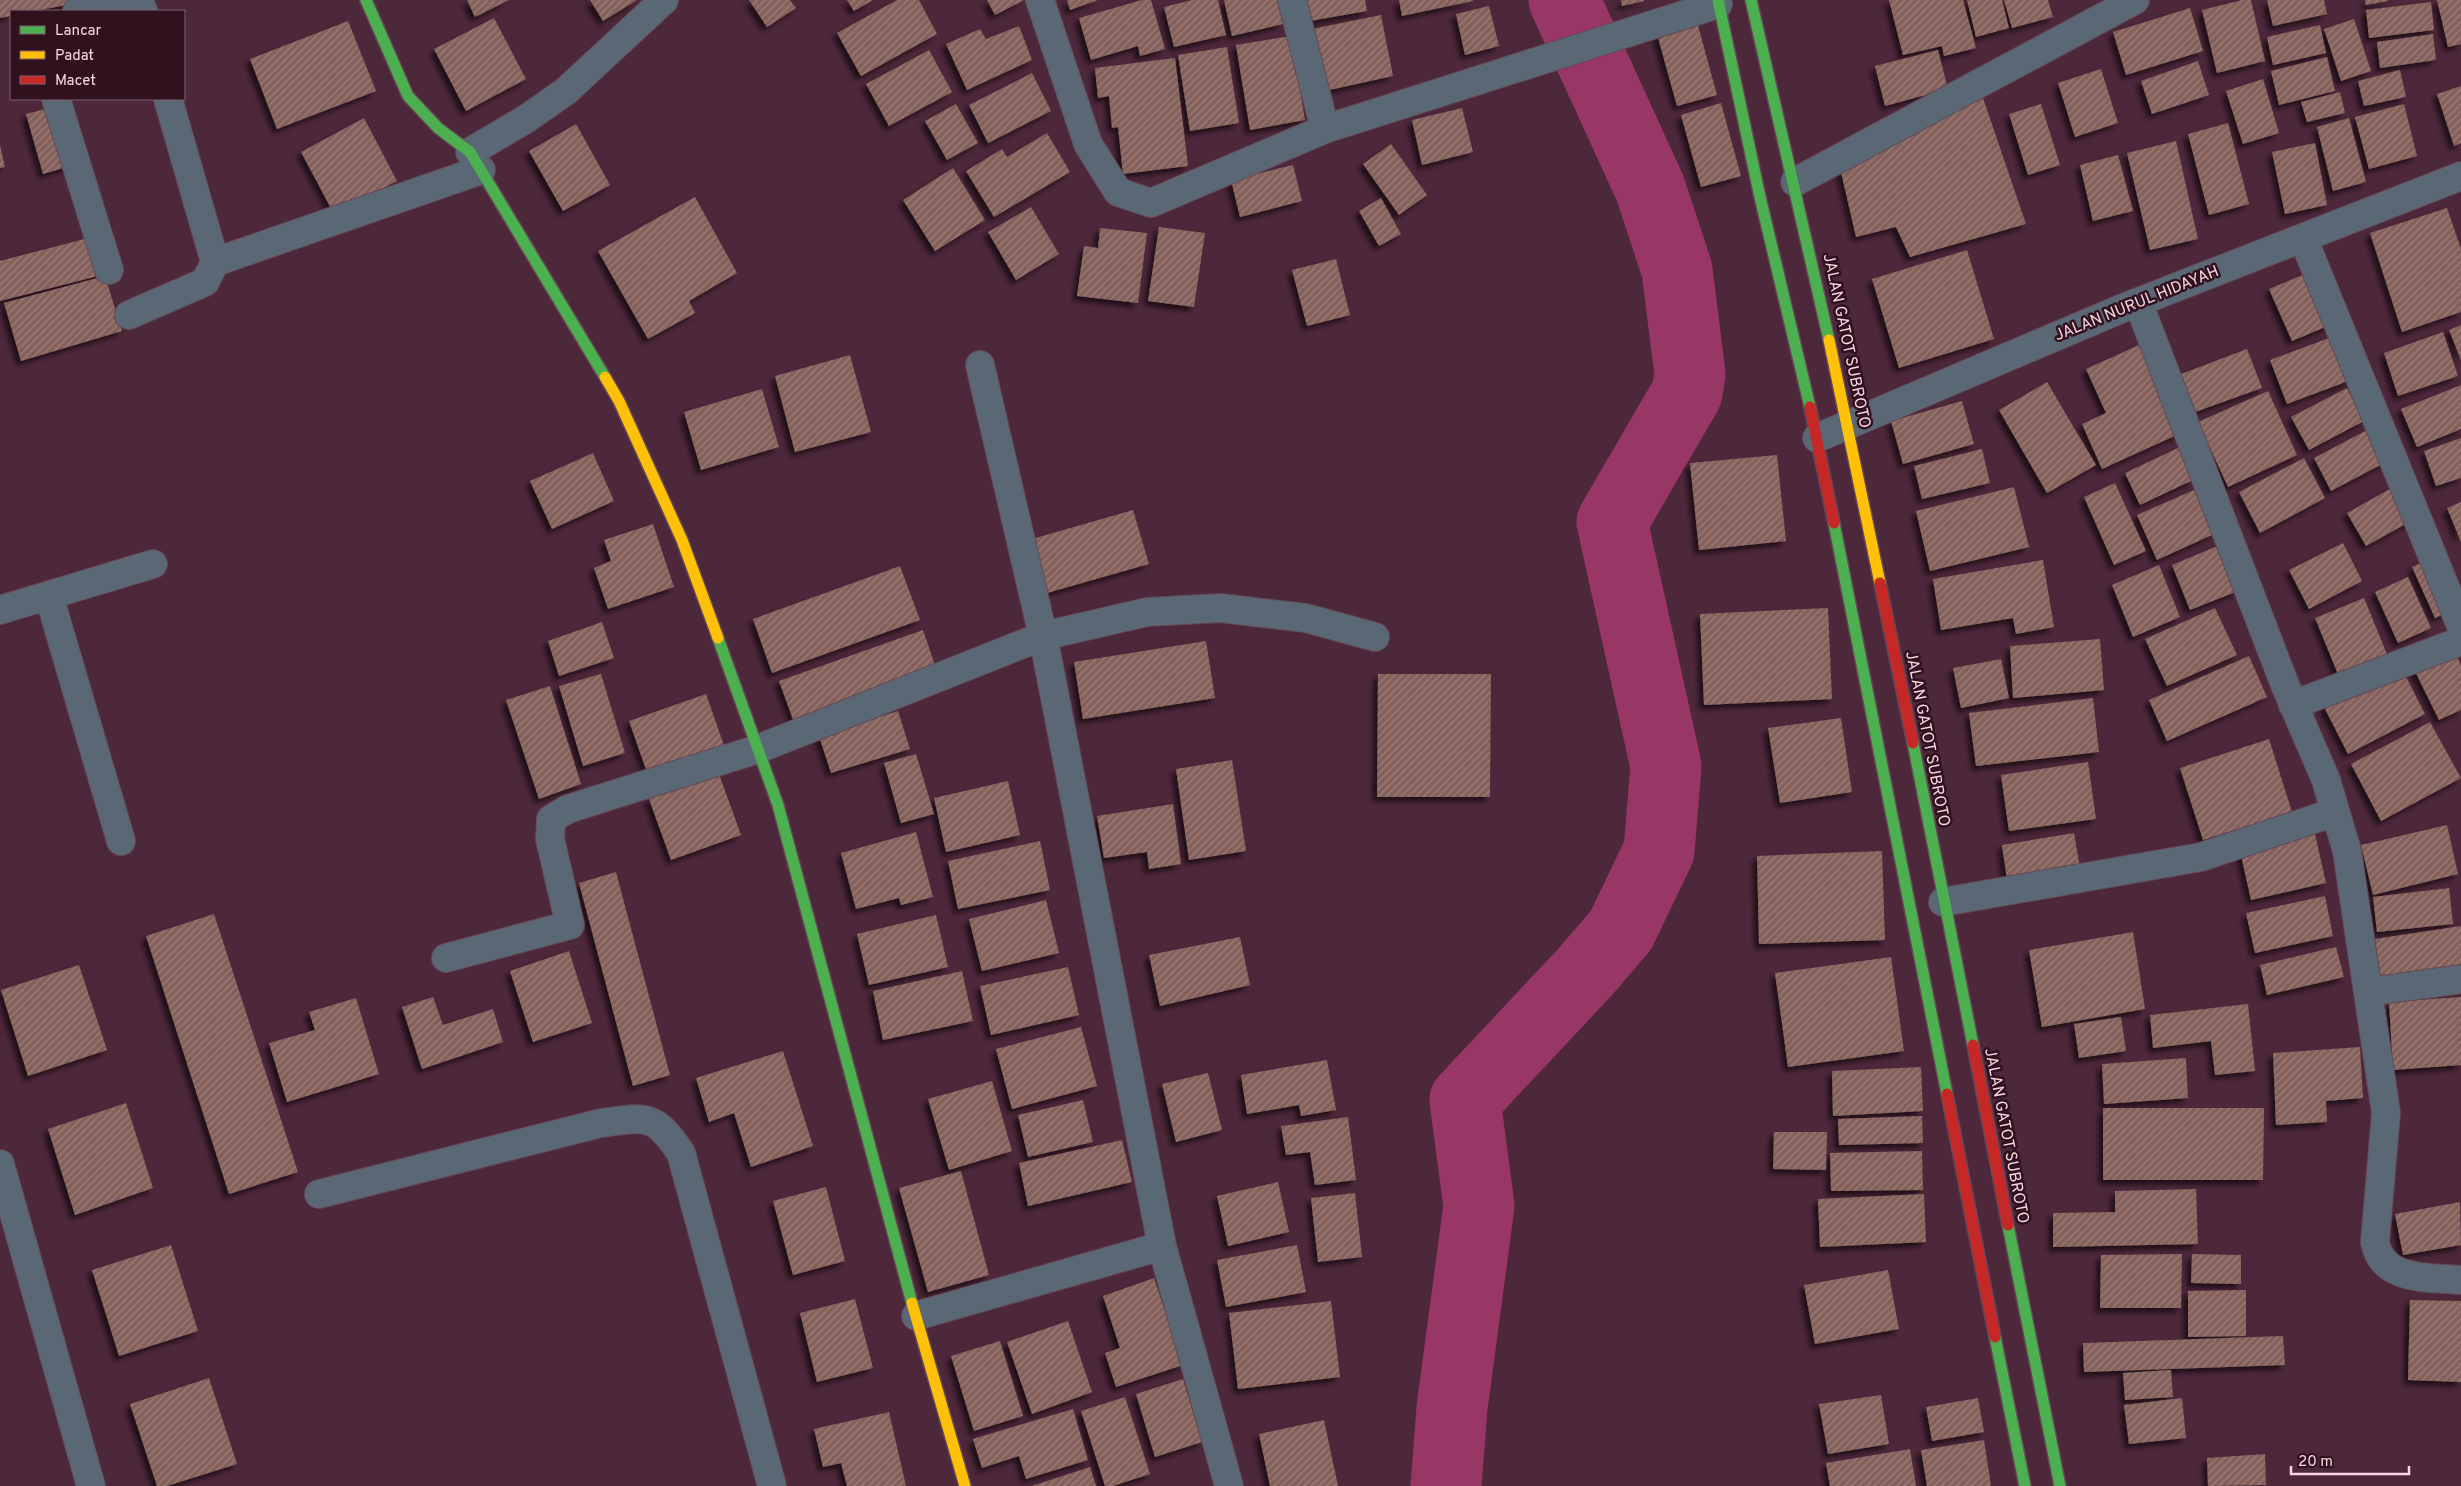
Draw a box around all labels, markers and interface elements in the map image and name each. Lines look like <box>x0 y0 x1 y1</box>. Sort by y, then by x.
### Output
legend <box>10 10 185 100</box>
text: Lancar <box>55 22 102 41</box>
text: Padat <box>55 47 94 66</box>
text: Macet <box>55 72 96 91</box>
street label: JALAN GATOT SUBROTO <box>1818 252 1874 430</box>
street label: JALAN NURUL HIDAYAH <box>2052 262 2222 346</box>
street label: JALAN GATOT SUBROTO <box>1900 650 1954 828</box>
street label: JALAN GATOT SUBROTO <box>1979 1047 2033 1225</box>
scale bar <box>2291 1444 2408 1476</box>
text: 20 m <box>2298 1453 2333 1472</box>

